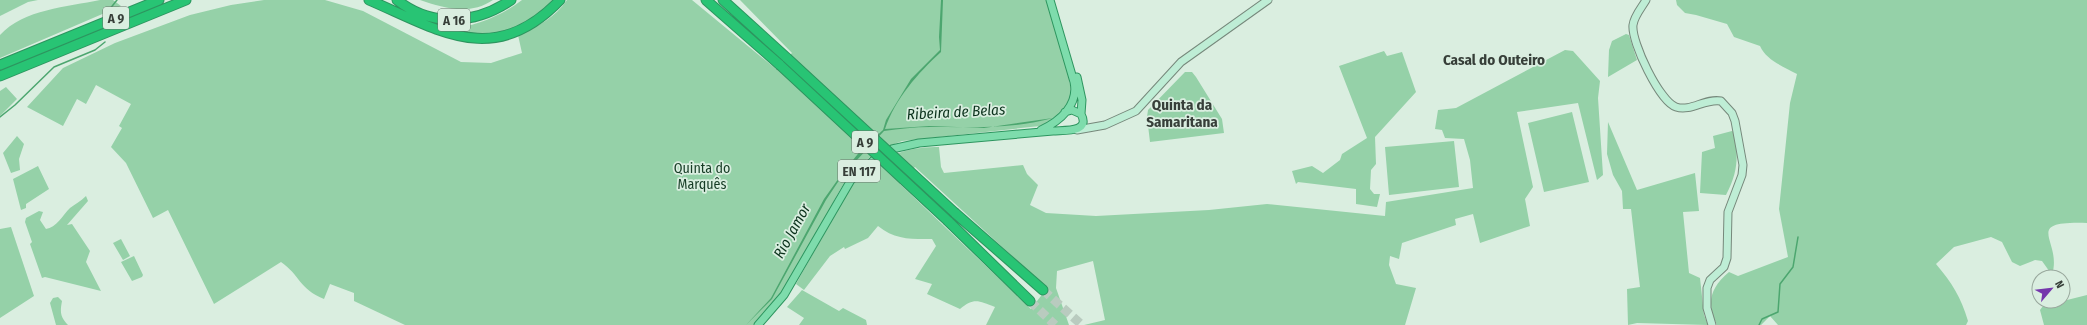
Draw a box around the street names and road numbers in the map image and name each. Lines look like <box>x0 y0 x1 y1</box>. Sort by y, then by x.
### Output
road number: A 9 <box>103 7 129 29</box>
road number: A 16 <box>438 9 470 31</box>
road number: A 9 <box>852 131 878 153</box>
road number: EN 117 <box>838 160 880 182</box>

